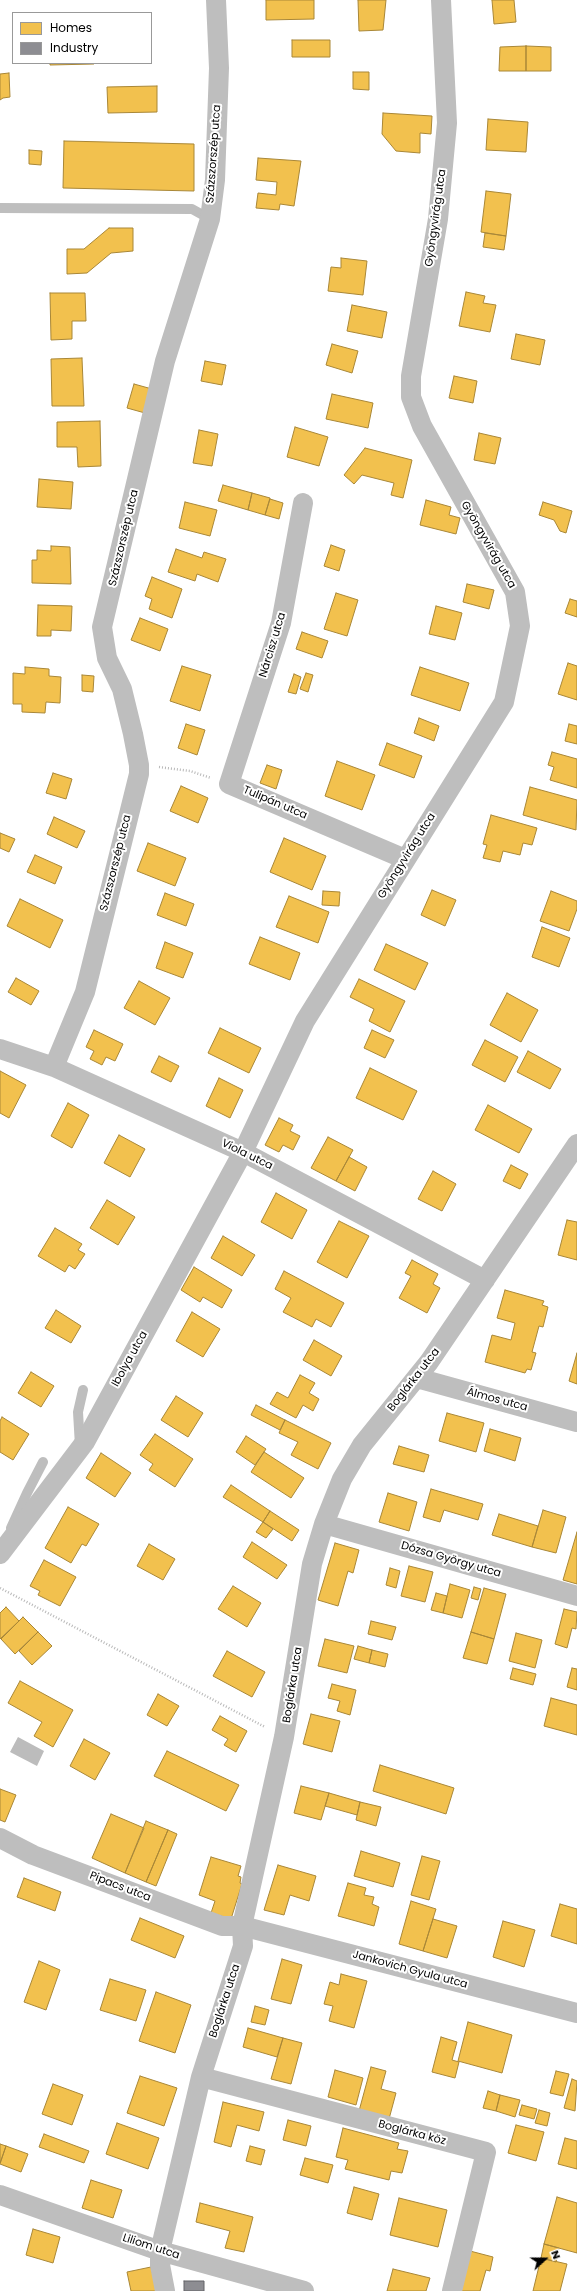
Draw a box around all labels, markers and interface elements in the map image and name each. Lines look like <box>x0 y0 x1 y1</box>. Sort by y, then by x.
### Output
legend <box>12 12 152 64</box>
text: Homes <box>50 19 92 36</box>
text: Industry <box>50 39 98 56</box>
street label: Százszorszép utca <box>204 104 224 204</box>
street label: Gyöngyvirág utca <box>423 168 449 268</box>
street label: Százszorszép utca <box>106 488 142 588</box>
street label: Gyöngyvirág utca <box>458 499 518 591</box>
street label: Nárcisz utca <box>257 611 289 679</box>
street label: Tulipán utca <box>241 784 309 822</box>
street label: Gyöngyvirág utca <box>375 811 439 901</box>
street label: Százszorszép utca <box>98 813 134 913</box>
street label: Viola utca <box>219 1137 275 1173</box>
street label: Ibolya utca <box>109 1329 151 1389</box>
street label: Boglárka utca <box>385 1346 443 1414</box>
street label: Álmos utca <box>465 1386 529 1414</box>
street label: Dózsa György utca <box>399 1539 503 1581</box>
street label: Boglárka utca <box>280 1646 306 1724</box>
street label: Pipacs utca <box>88 1869 152 1905</box>
street label: Jankovich Gyula utca <box>351 1948 469 1992</box>
street label: Boglárka utca <box>207 1963 243 2039</box>
street label: Boglárka köz <box>377 2118 447 2148</box>
street label: Liliom utca <box>121 2232 181 2262</box>
north arrow <box>525 2239 565 2279</box>
text: N <box>547 2248 565 2261</box>

